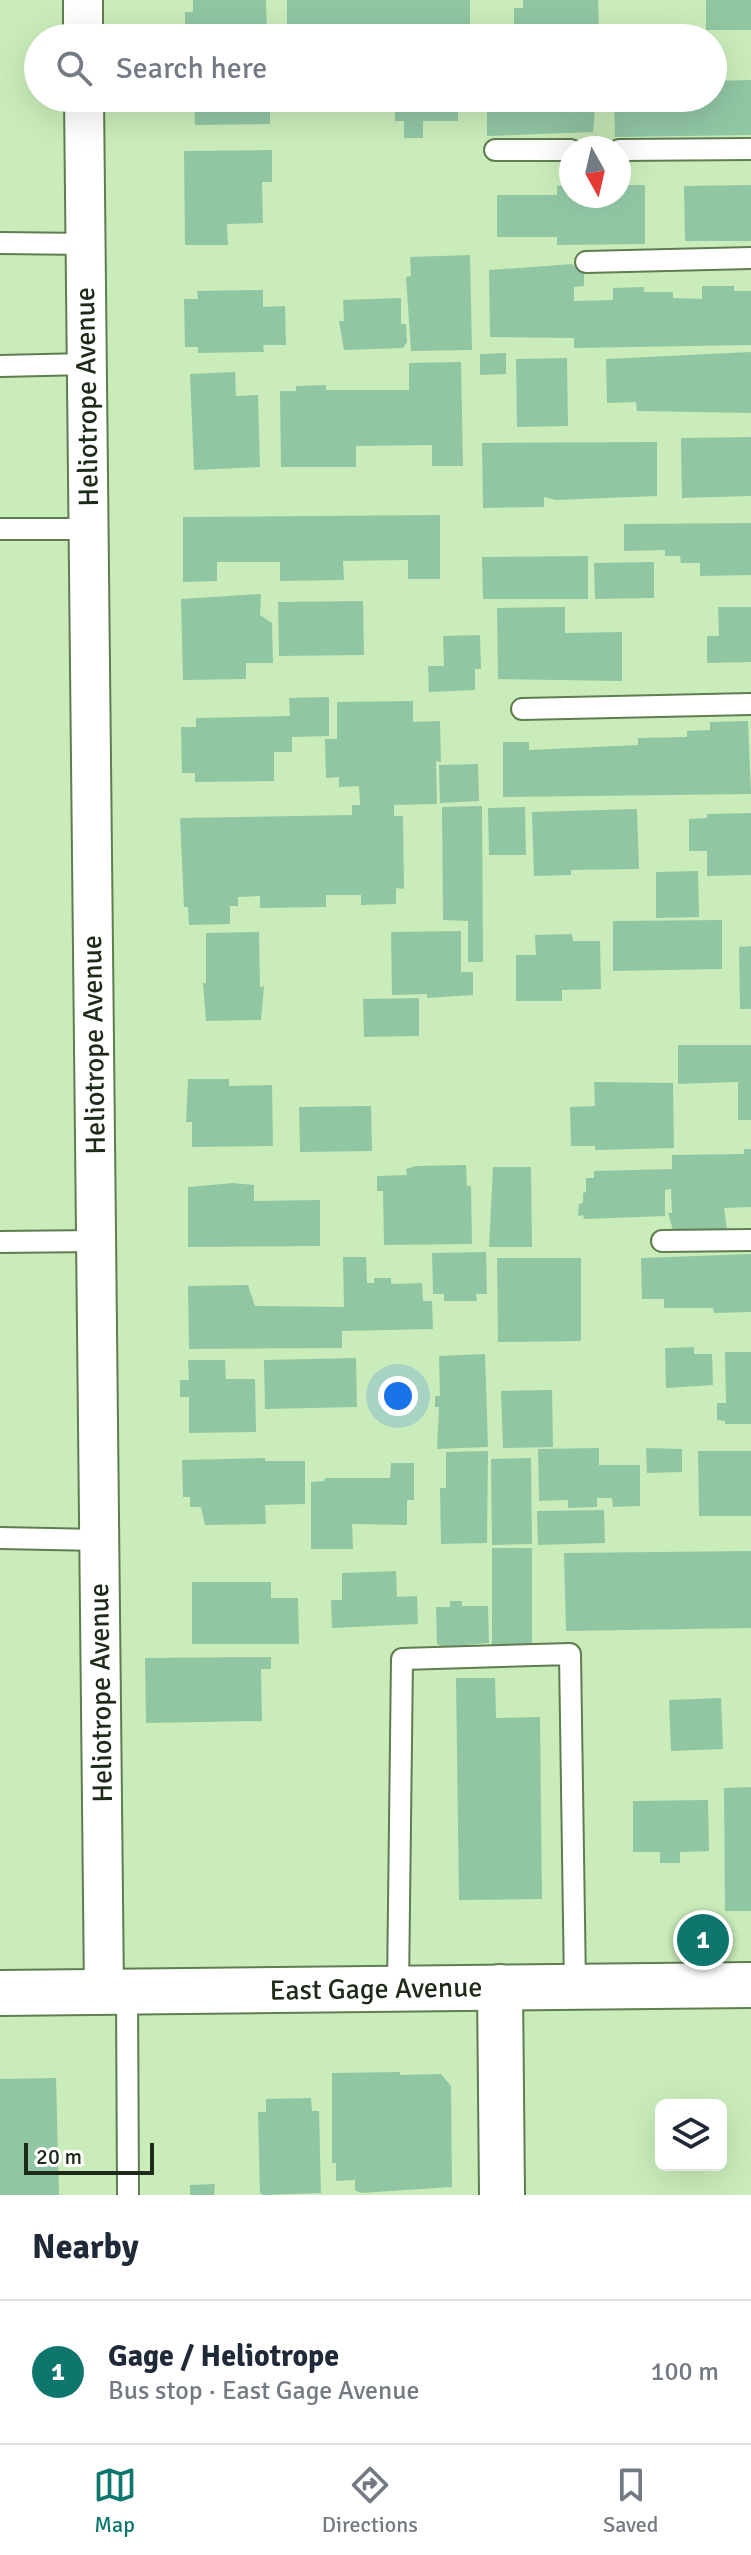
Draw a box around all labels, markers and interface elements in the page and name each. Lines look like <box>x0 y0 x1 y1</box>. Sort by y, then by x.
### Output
search box <box>24 24 727 112</box>
icon: search <box>52 46 96 90</box>
text: Search here <box>116 50 267 87</box>
north arrow <box>559 136 631 208</box>
street label: Heliotrope Avenue <box>68 287 106 507</box>
street label: Heliotrope Avenue <box>75 935 113 1155</box>
your location <box>378 1376 418 1416</box>
street label: Heliotrope Avenue <box>82 1583 120 1803</box>
pin: 1 <box>677 1910 729 1970</box>
street label: East Gage Avenue <box>269 1970 483 2008</box>
map controls <box>655 2099 727 2171</box>
button: layers <box>655 2099 727 2171</box>
scale bar <box>24 2139 154 2175</box>
text: 20 m <box>36 2143 82 2170</box>
text: Nearby <box>32 2226 139 2268</box>
text: Gage / Heliotrope <box>108 2338 339 2375</box>
text: 1 <box>51 2356 65 2388</box>
text: 100 m <box>650 2356 719 2388</box>
text: Bus stop · East Gage Avenue <box>108 2375 419 2407</box>
tab: Map <box>93 2463 137 2538</box>
tab: Directions <box>322 2463 418 2538</box>
tab: Saved <box>603 2463 658 2538</box>

